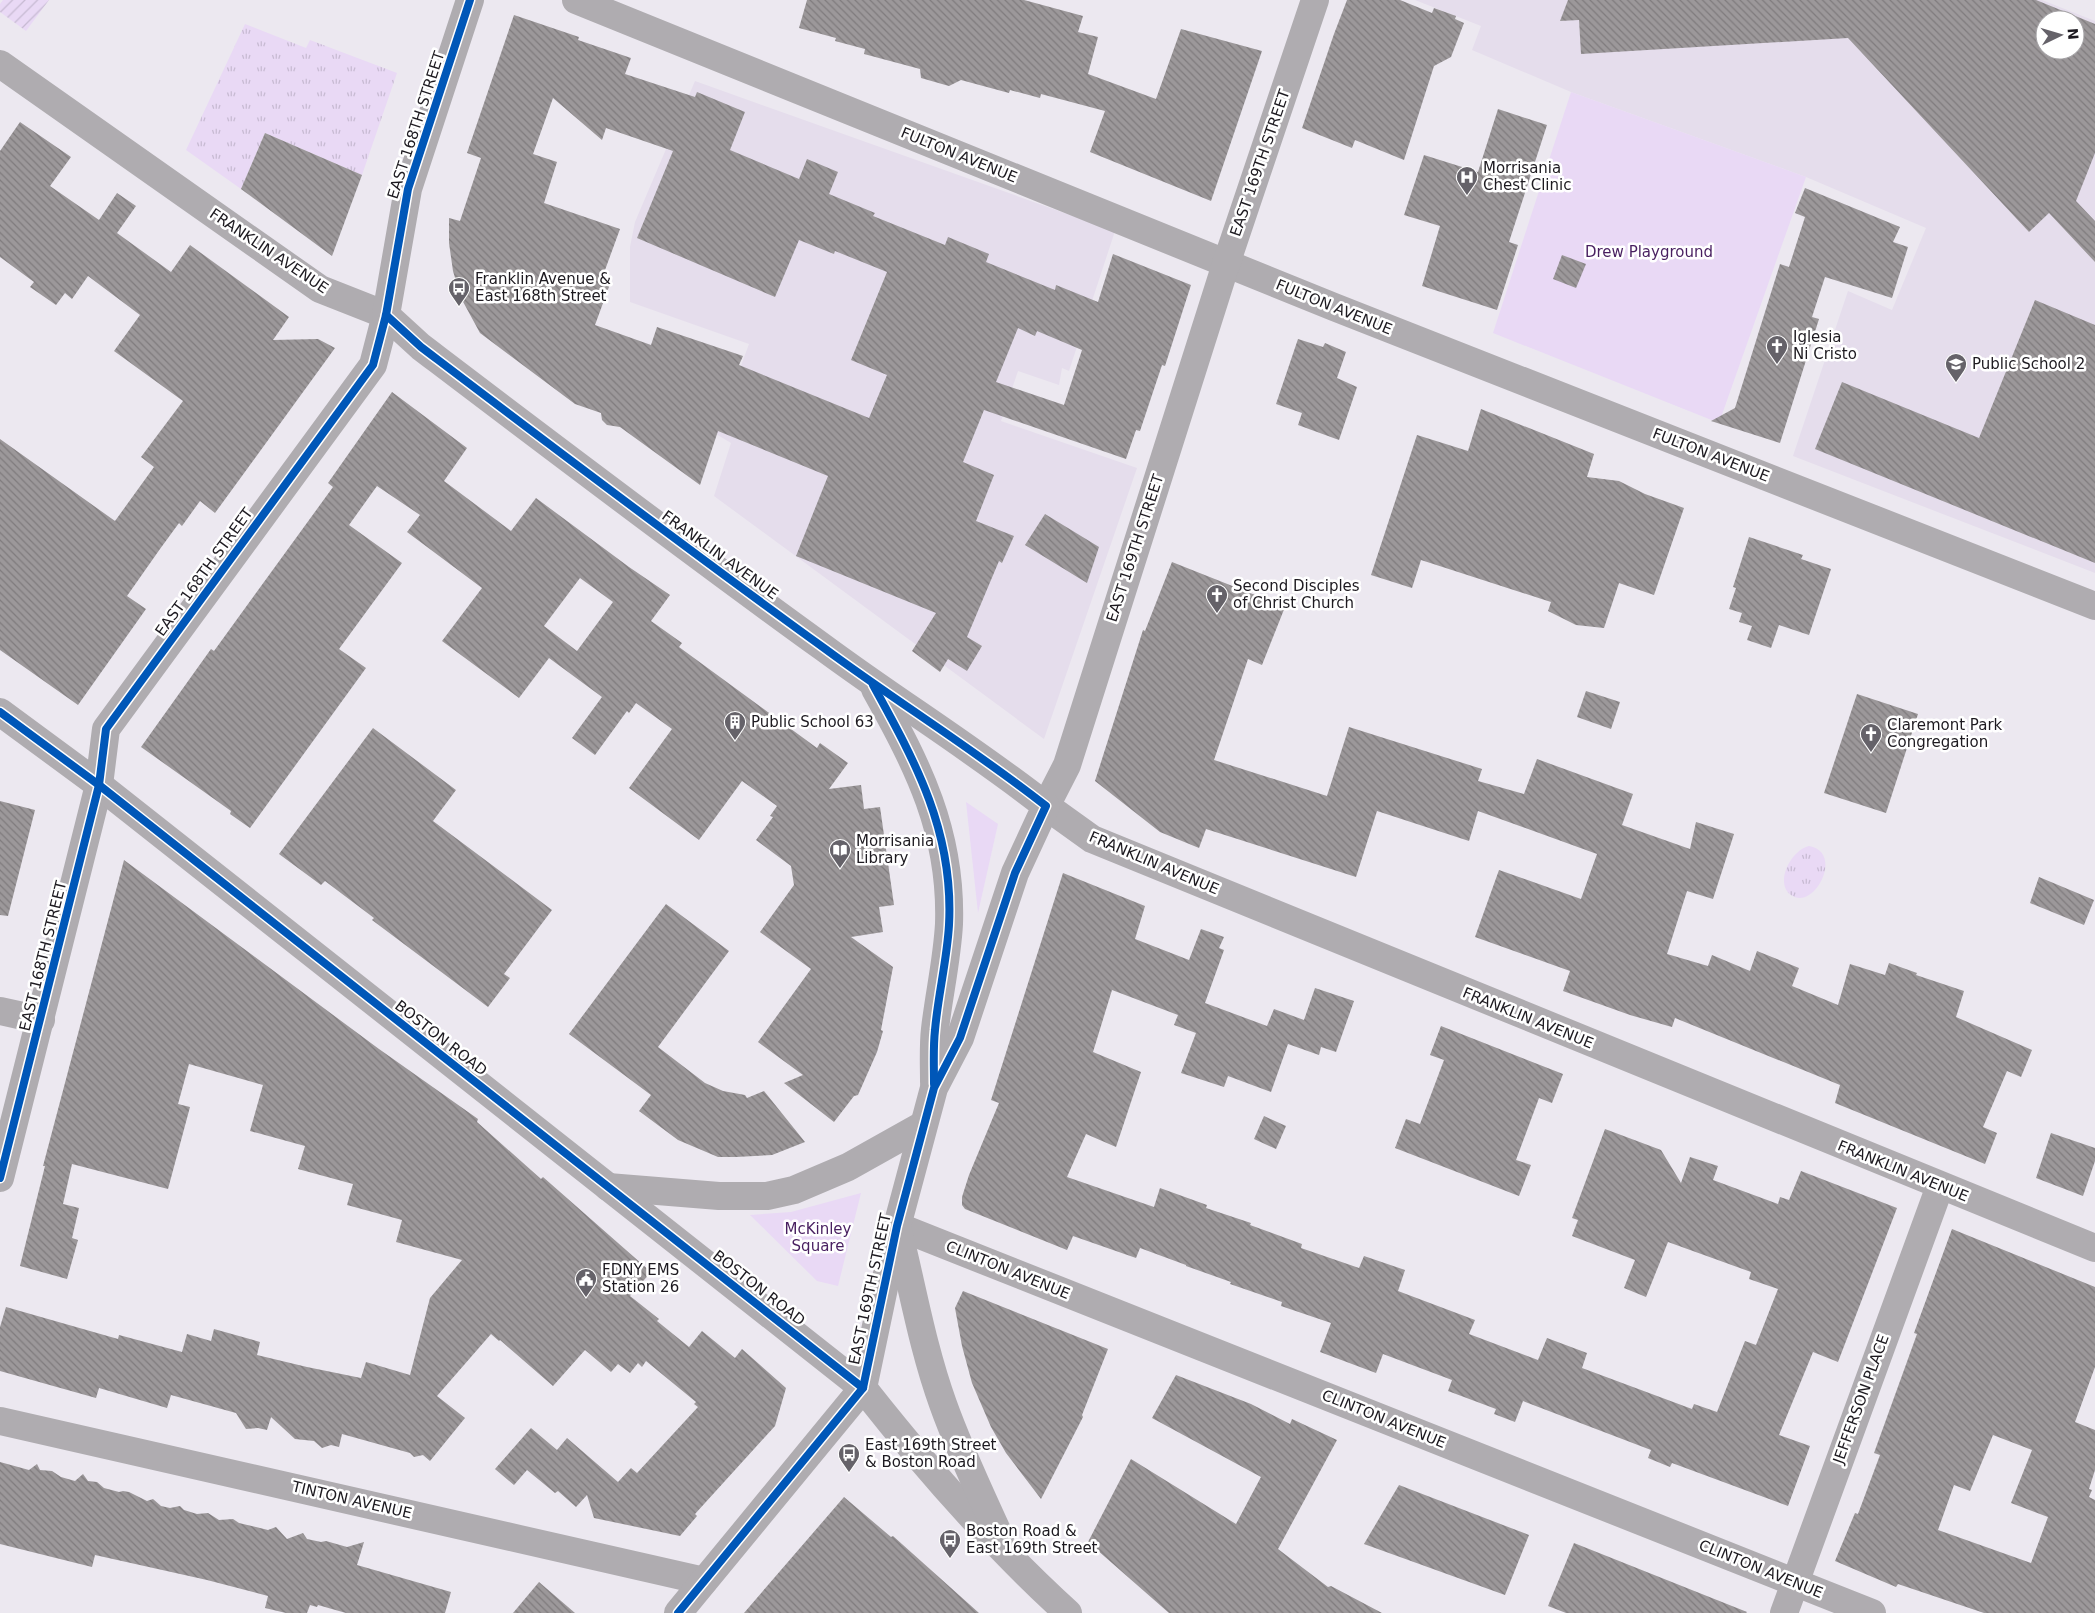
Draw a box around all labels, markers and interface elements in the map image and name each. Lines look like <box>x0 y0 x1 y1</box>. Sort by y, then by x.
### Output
north arrow <box>2035 10 2085 60</box>
text: N <box>2064 27 2081 40</box>
street label: EAST 168TH STREET <box>384 48 449 201</box>
street label: EAST 169TH STREET <box>1226 86 1294 239</box>
street label: FULTON AVENUE <box>898 124 1020 186</box>
place label: Morrisania Chest Clinic <box>1483 159 1571 194</box>
hospital icon: Morrisania Chest Clinic <box>1455 165 1479 196</box>
street label: FRANKLIN AVENUE <box>206 205 332 297</box>
park label: Drew Playground <box>1585 243 1713 261</box>
place label: Franklin Avenue & East 168th Street <box>475 270 611 305</box>
bus stop icon: Franklin Avenue & East 168th Street <box>447 276 471 307</box>
street label: FULTON AVENUE <box>1273 276 1395 338</box>
place label: Iglesia Ni Cristo <box>1793 328 1857 363</box>
church icon: Iglesia Ni Cristo <box>1765 334 1789 365</box>
school or university icon: Public School 2 <box>1944 352 1968 383</box>
place label: Public School 2 <box>1972 355 2085 373</box>
street label: FULTON AVENUE <box>1650 424 1772 486</box>
street label: EAST 169TH STREET <box>1103 471 1168 624</box>
street label: EAST 168TH STREET <box>151 504 257 640</box>
street label: FRANKLIN AVENUE <box>658 507 782 603</box>
place label: Second Disciples of Christ Church <box>1233 577 1360 612</box>
church icon: Second Disciples of Christ Church <box>1205 583 1229 614</box>
building icon: Public School 63 <box>723 710 747 741</box>
place label: Public School 63 <box>751 713 874 731</box>
place label: Claremont Park Congregation <box>1887 716 2003 751</box>
church icon: Claremont Park Congregation <box>1859 722 1883 753</box>
street label: FRANKLIN AVENUE <box>1086 828 1222 898</box>
place label: Morrisania Library <box>856 832 934 867</box>
library icon: Morrisania Library <box>828 838 852 869</box>
street label: EAST 168TH STREET <box>16 878 71 1033</box>
street label: FRANKLIN AVENUE <box>1460 984 1596 1052</box>
street label: BOSTON ROAD <box>391 996 491 1080</box>
street label: FRANKLIN AVENUE <box>1835 1137 1971 1205</box>
street label: EAST 169TH STREET <box>845 1211 895 1366</box>
park label: McKinley Square <box>785 1220 852 1255</box>
street label: CLINTON AVENUE <box>943 1237 1073 1303</box>
street label: BOSTON ROAD <box>709 1246 809 1330</box>
place label: FDNY EMS Station 26 <box>602 1261 679 1296</box>
public building icon: FDNY EMS Station 26 <box>574 1267 598 1298</box>
street label: JEFFERSON PLACE <box>1829 1332 1893 1467</box>
street label: CLINTON AVENUE <box>1319 1386 1449 1452</box>
place label: East 169th Street & Boston Road <box>865 1436 997 1471</box>
bus stop icon: East 169th Street & Boston Road <box>837 1442 861 1473</box>
street label: TINTON AVENUE <box>289 1477 414 1523</box>
place label: Boston Road & East 169th Street <box>966 1522 1098 1557</box>
bus stop icon: Boston Road & East 169th Street <box>938 1528 962 1559</box>
street label: CLINTON AVENUE <box>1696 1536 1826 1602</box>

